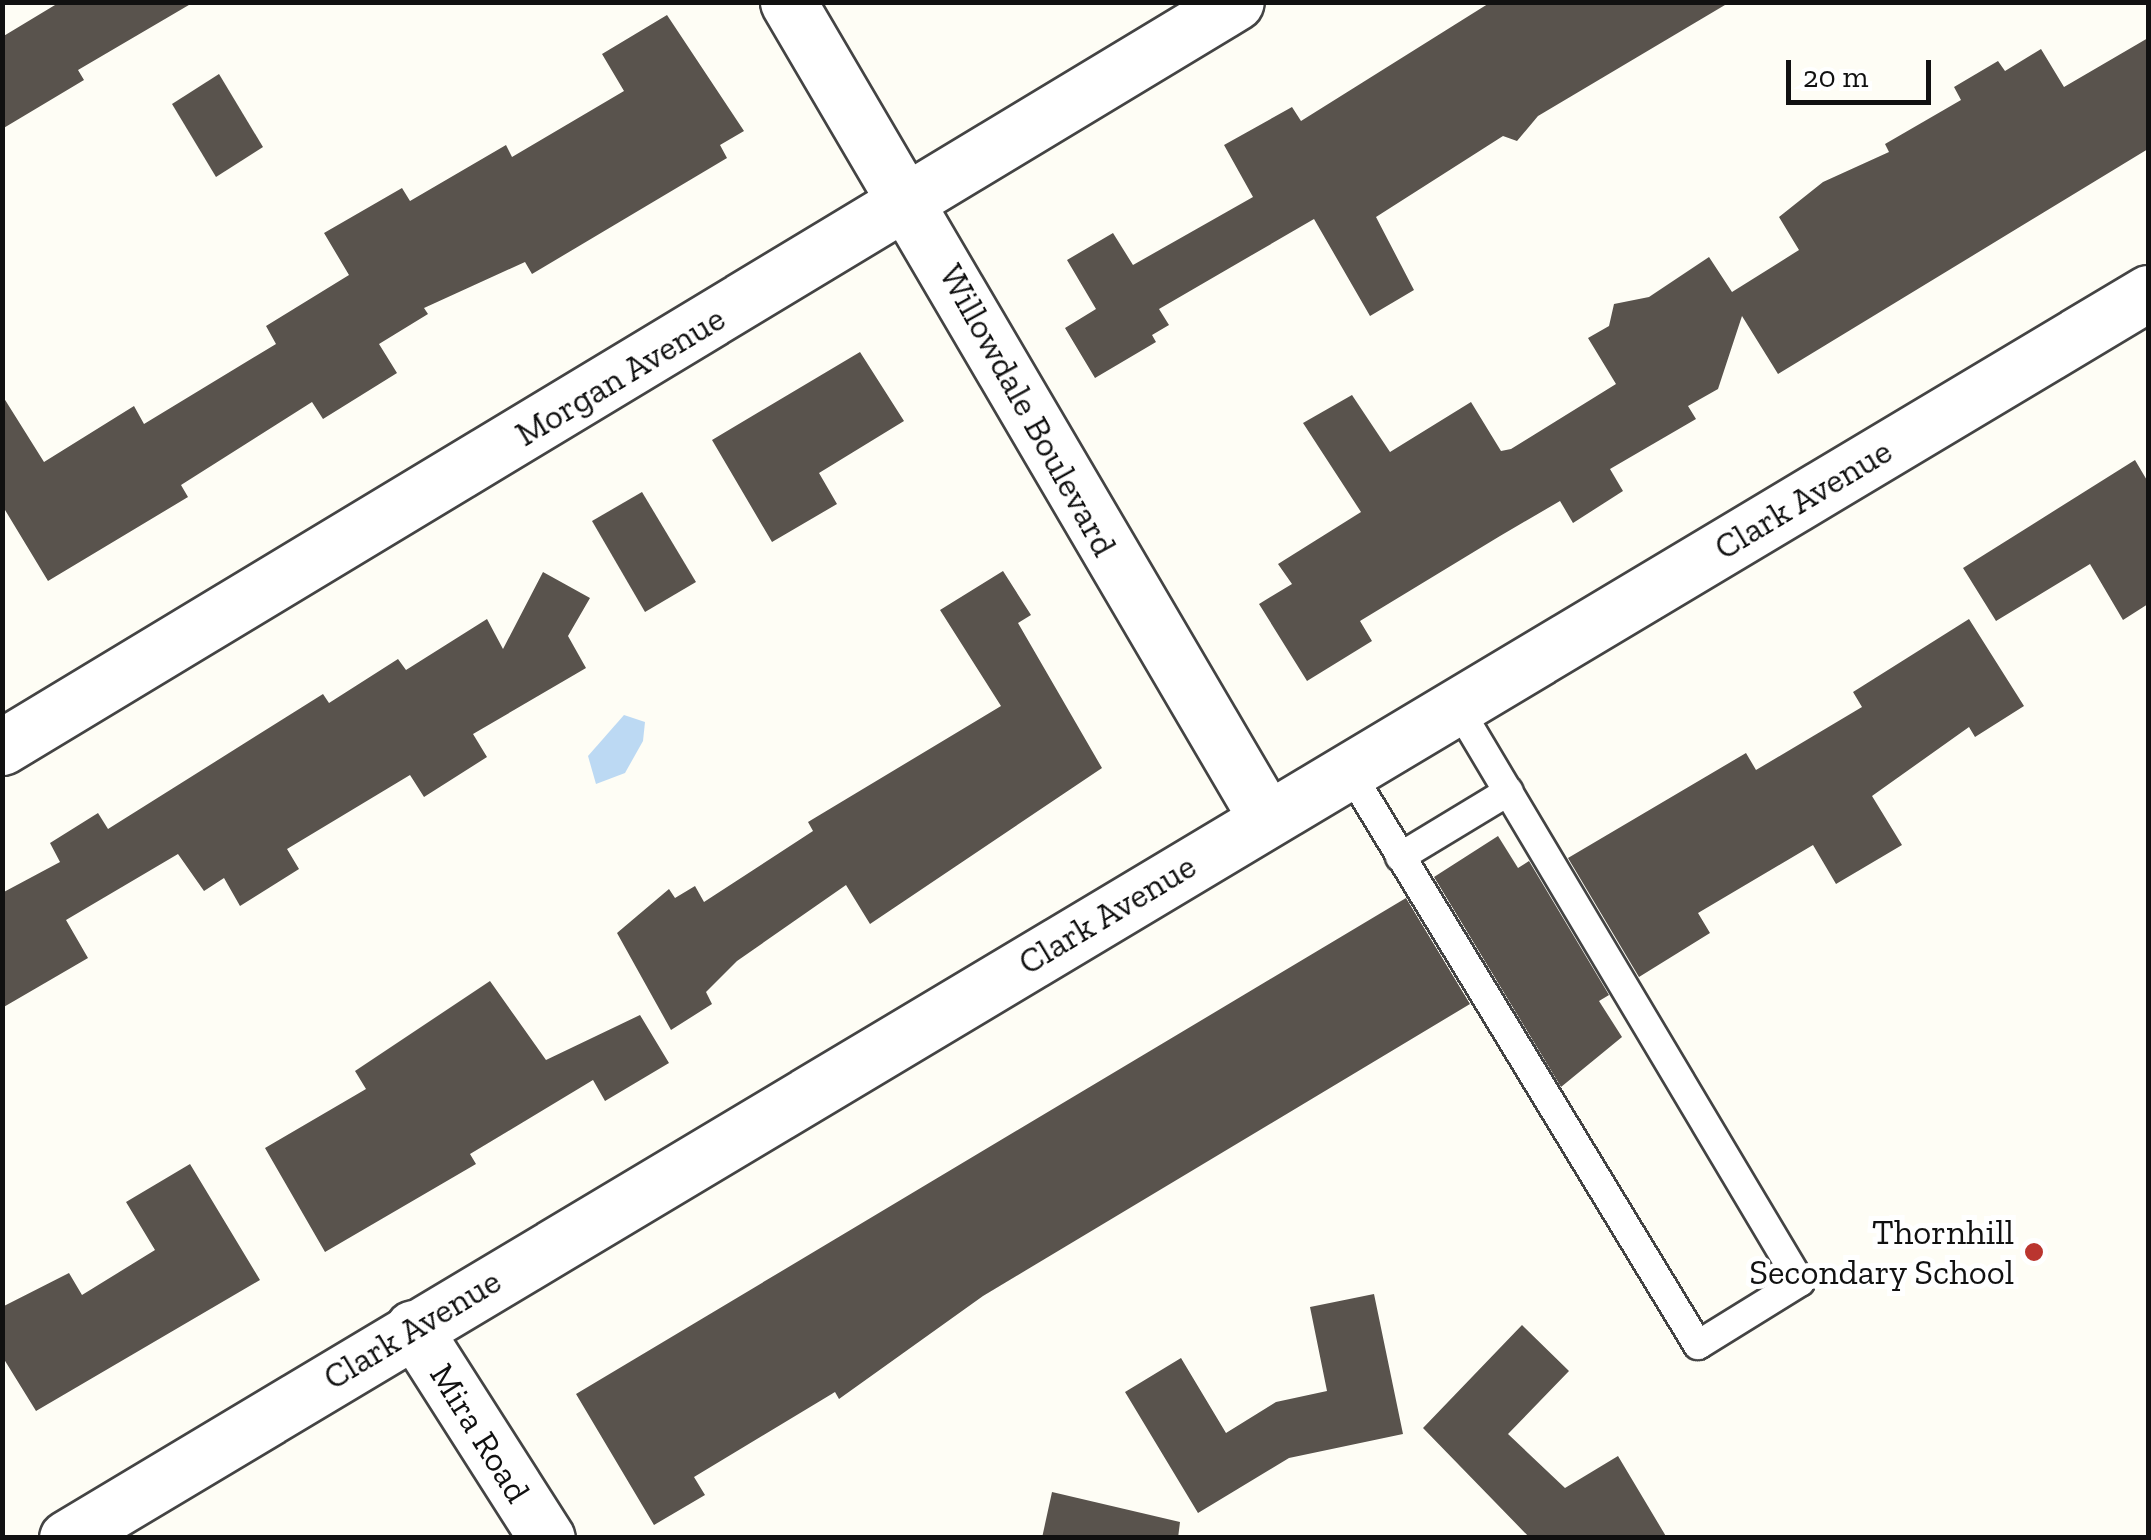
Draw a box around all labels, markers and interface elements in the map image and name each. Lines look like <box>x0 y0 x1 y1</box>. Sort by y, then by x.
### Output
scale bar <box>1791 40 1936 102</box>
text: 20 m <box>1803 59 1868 95</box>
street label: Willowdale Boulevard <box>930 257 1126 563</box>
street label: Morgan Avenue <box>507 297 733 455</box>
street label: Clark Avenue <box>1706 429 1900 569</box>
street label: Clark Avenue <box>1010 844 1204 984</box>
place label: Thornhill Secondary School <box>1748 1211 2014 1293</box>
marker: Thornhill Secondary School <box>2023 1241 2045 1263</box>
street label: Clark Avenue <box>315 1259 509 1399</box>
street label: Mira Road <box>421 1356 539 1510</box>

